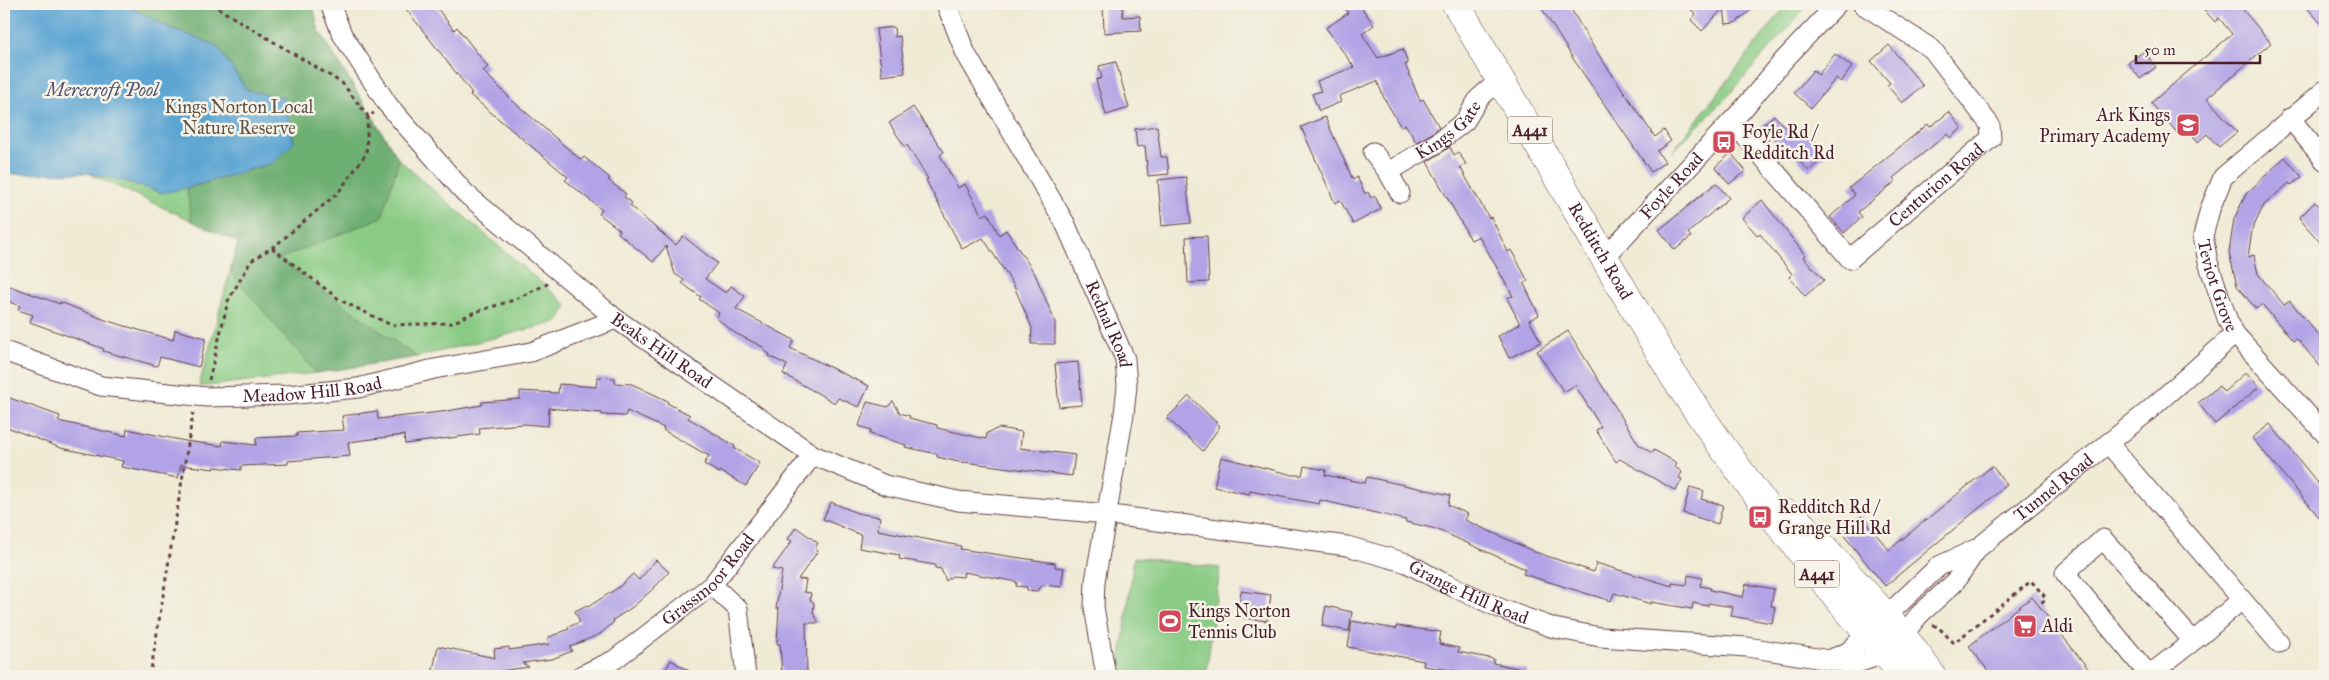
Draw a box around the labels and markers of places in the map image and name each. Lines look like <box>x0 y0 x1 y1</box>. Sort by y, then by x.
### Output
place label: Ark Kings Primary Academy <box>2039 104 2171 147</box>
school or university icon: Ark Kings Primary Academy <box>2175 112 2201 138</box>
place label: Foyle Rd / Redditch Rd <box>1742 121 1834 164</box>
bus stop icon: Foyle Rd / Redditch Rd <box>1711 129 1737 155</box>
place label: Redditch Rd / Grange Hill Rd <box>1778 496 1891 540</box>
bus stop icon: Redditch Rd / Grange Hill Rd <box>1747 504 1773 530</box>
place label: Kings Norton Tennis Club <box>1188 600 1291 643</box>
sports icon: Kings Norton Tennis Club <box>1157 608 1183 634</box>
supermarket icon: Aldi <box>2012 613 2038 639</box>
place label: Aldi <box>2041 615 2073 637</box>

